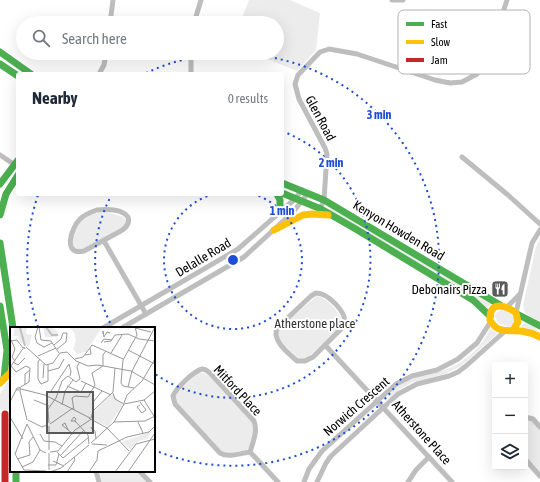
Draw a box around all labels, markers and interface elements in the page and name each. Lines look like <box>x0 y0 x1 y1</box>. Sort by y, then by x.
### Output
legend <box>398 10 530 74</box>
search box <box>16 16 284 60</box>
text: Fast <box>431 18 447 30</box>
icon: search <box>30 27 52 49</box>
text: Search here <box>62 30 127 47</box>
text: Slow <box>431 36 450 48</box>
text: Jam <box>431 54 448 66</box>
text: Nearby <box>32 88 78 108</box>
text: 0 results <box>228 91 268 106</box>
street label: Glen Road <box>302 93 339 143</box>
text: 3 min <box>367 108 391 122</box>
text: 2 min <box>319 156 343 170</box>
street label: Kenyon Howden Road <box>350 197 447 264</box>
text: 1 min <box>270 204 294 218</box>
street label: Delalle Road <box>173 235 234 280</box>
centre of rings <box>226 253 240 267</box>
restaurant icon: Debonairs Pizza <box>490 279 510 299</box>
place label: Debonairs Pizza <box>411 282 487 297</box>
park label: Atherstone place <box>275 316 356 331</box>
inset map <box>10 327 155 472</box>
street label: Mitford Place <box>210 362 265 419</box>
map controls <box>492 362 528 470</box>
button: + <box>492 362 528 398</box>
street label: Norwich Crescent <box>320 374 392 439</box>
street label: Atherstone Place <box>389 397 454 468</box>
button: − <box>492 398 528 434</box>
button: layers <box>492 434 528 470</box>

